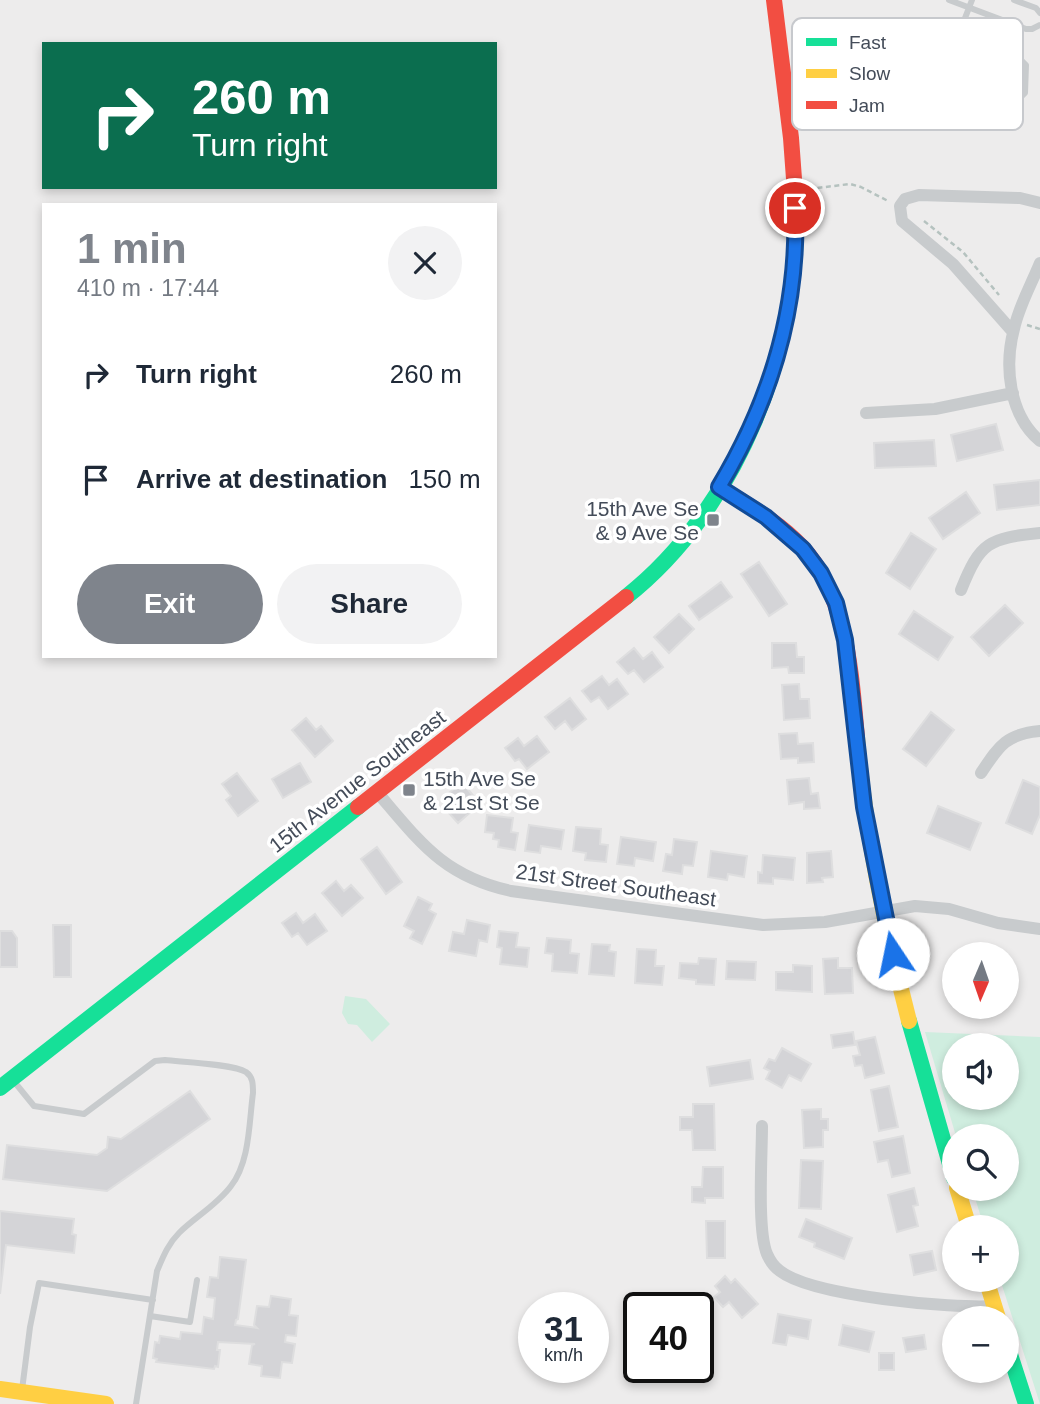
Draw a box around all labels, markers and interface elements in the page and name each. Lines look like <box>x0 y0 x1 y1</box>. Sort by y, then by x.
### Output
legend <box>792 18 1023 130</box>
text: Fast <box>849 32 887 53</box>
text: Slow <box>849 63 890 84</box>
icon: right <box>77 70 168 161</box>
text: 260 m <box>192 70 331 124</box>
text: Jam <box>849 95 885 116</box>
text: Turn right <box>192 127 328 163</box>
pin <box>765 178 825 238</box>
icon: arrive <box>776 189 814 227</box>
text: 1 min <box>77 225 187 272</box>
button: close <box>388 226 462 300</box>
text: 410 m · 17:44 <box>77 275 219 301</box>
icon: right <box>77 356 115 394</box>
text: Turn right <box>136 359 257 389</box>
text: 260 m <box>390 359 462 389</box>
icon: arrive <box>77 461 115 499</box>
text: Arrive at destination <box>136 464 387 494</box>
text: 150 m <box>408 464 481 494</box>
place label: 15th Ave Se & 9 Ave Se <box>586 497 699 544</box>
marker: 15th Ave Se & 9 Ave Se <box>705 512 721 528</box>
button: Exit <box>77 564 263 644</box>
button: Share <box>277 564 462 644</box>
street label: 15th Avenue Southeast <box>264 705 450 857</box>
place label: 15th Ave Se & 21st St Se <box>423 767 540 814</box>
marker: 15th Ave Se & 21st St Se <box>401 782 417 798</box>
street label: 21st Street Southeast <box>514 860 718 910</box>
position arrow <box>856 917 930 991</box>
north arrow <box>942 942 1018 1018</box>
map controls <box>942 942 1019 1383</box>
button: sound <box>942 1033 1019 1110</box>
button: search <box>942 1124 1019 1201</box>
button: + <box>942 1215 1019 1292</box>
speed limit sign: 40 <box>623 1292 714 1383</box>
button: − <box>942 1306 1019 1383</box>
text: 31 <box>544 1309 583 1348</box>
text: km/h <box>544 1345 583 1365</box>

